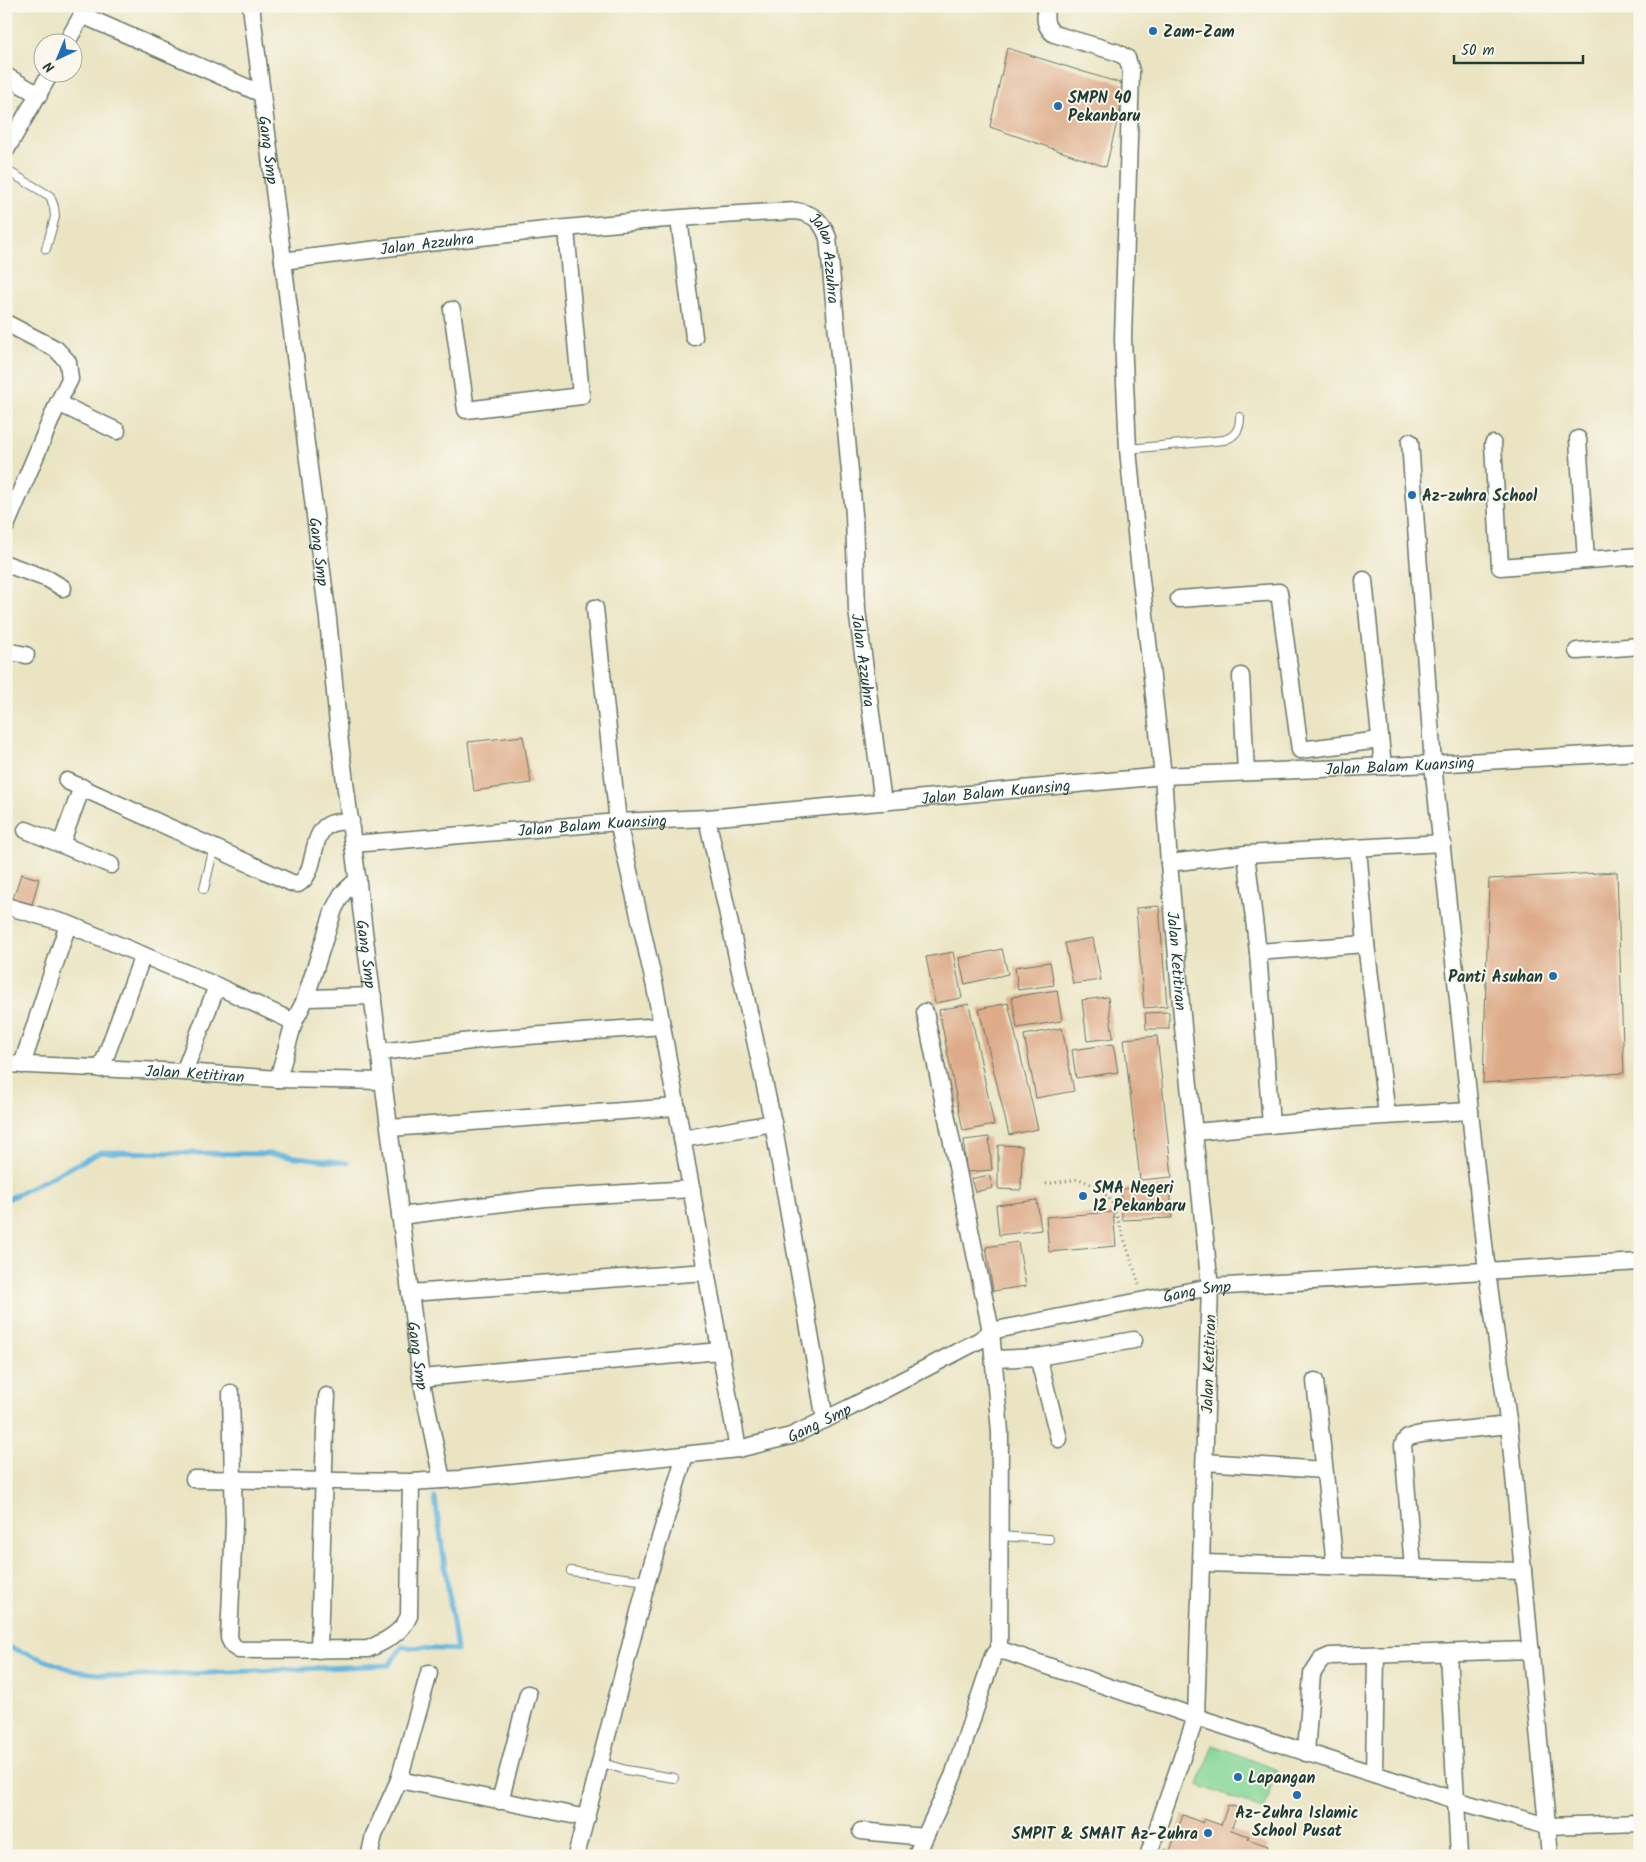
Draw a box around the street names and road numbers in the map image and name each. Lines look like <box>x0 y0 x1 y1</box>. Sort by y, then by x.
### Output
street label: Gang Smp <box>251 114 284 186</box>
street label: Jalan Azzuhra <box>804 207 845 305</box>
street label: Jalan Azzuhra <box>379 227 475 263</box>
street label: Gang Smp <box>301 516 335 588</box>
street label: Jalan Azzuhra <box>844 612 881 709</box>
street label: Jalan Balam Kuansing <box>1325 751 1475 783</box>
street label: Jalan Balam Kuansing <box>920 774 1072 812</box>
street label: Jalan Balam Kuansing <box>517 809 668 844</box>
street label: Jalan Ketitiran <box>1159 910 1193 1012</box>
street label: Gang Smp <box>349 918 382 990</box>
street label: Jalan Ketitiran <box>145 1059 245 1090</box>
street label: Gang Smp <box>1161 1275 1232 1310</box>
street label: Jalan Ketitiran <box>1195 1314 1224 1414</box>
street label: Gang Smp <box>400 1320 434 1393</box>
street label: Gang Smp <box>783 1397 856 1450</box>

